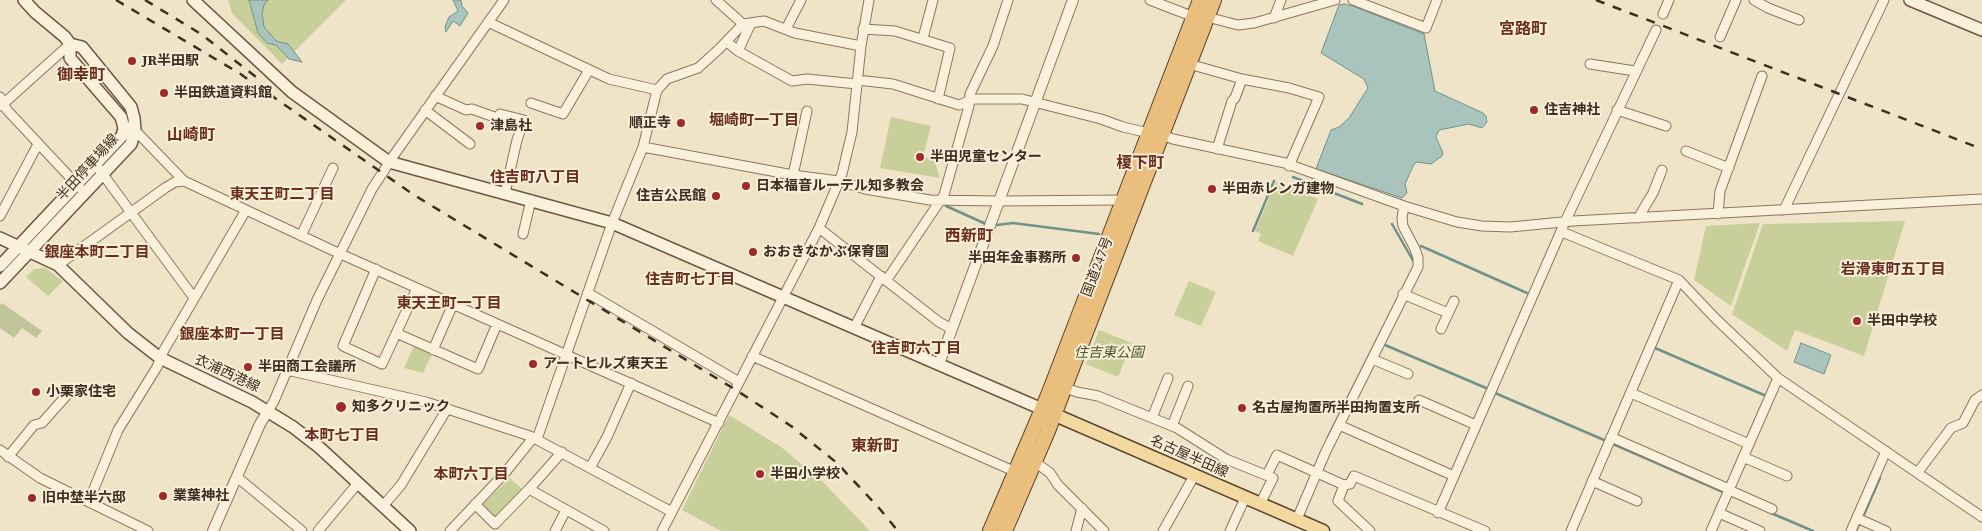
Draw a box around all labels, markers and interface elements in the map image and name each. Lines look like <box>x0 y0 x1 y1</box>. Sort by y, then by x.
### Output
district label: 宮路町 <box>1499 20 1547 40</box>
place label: JR半田駅 <box>142 53 199 69</box>
marker: JR半田駅 <box>126 55 138 67</box>
district label: 御幸町 <box>57 66 105 86</box>
place label: 半田鉄道資料館 <box>174 85 272 101</box>
marker: 半田鉄道資料館 <box>158 87 170 99</box>
place label: 住吉神社 <box>1544 102 1600 118</box>
marker: 住吉神社 <box>1528 104 1540 116</box>
district label: 堀崎町一丁目 <box>709 112 799 130</box>
place label: 順正寺 <box>629 115 671 131</box>
marker: 順正寺 <box>675 117 687 129</box>
place label: 津島社 <box>490 118 532 134</box>
marker: 津島社 <box>474 120 486 132</box>
district label: 山崎町 <box>167 126 215 146</box>
street label: 半田停車場線 <box>54 131 122 205</box>
place label: 半田児童センター <box>930 149 1042 165</box>
marker: 半田児童センター <box>914 151 926 163</box>
district label: 榎下町 <box>1116 154 1164 174</box>
district label: 住吉町八丁目 <box>490 169 580 187</box>
place label: 日本福音ルーテル知多教会 <box>756 178 924 194</box>
marker: 日本福音ルーテル知多教会 <box>740 180 752 192</box>
place label: 半田赤レンガ建物 <box>1222 181 1334 197</box>
marker: 半田赤レンガ建物 <box>1206 183 1218 195</box>
district label: 東天王町二丁目 <box>230 186 334 204</box>
place label: 住吉公民館 <box>636 188 706 204</box>
marker: 住吉公民館 <box>710 190 722 202</box>
district label: 西新町 <box>945 227 993 247</box>
street label: 国道247号 <box>1079 235 1117 299</box>
district label: 銀座本町二丁目 <box>45 244 149 262</box>
place label: おおきなかぶ保育園 <box>763 244 889 260</box>
marker: おおきなかぶ保育園 <box>747 246 759 258</box>
place label: 半田年金事務所 <box>968 250 1066 266</box>
marker: 半田年金事務所 <box>1070 252 1082 264</box>
district label: 岩滑東町五丁目 <box>1841 261 1945 279</box>
district label: 住吉町七丁目 <box>645 271 735 289</box>
district label: 東天王町一丁目 <box>397 295 501 313</box>
place label: 半田中学校 <box>1867 313 1937 329</box>
marker: 半田中学校 <box>1851 315 1863 327</box>
district label: 銀座本町一丁目 <box>180 326 284 344</box>
district label: 住吉町六丁目 <box>871 340 961 358</box>
park label: 住吉東公園 <box>1074 345 1144 361</box>
street label: 衣浦西港線 <box>192 352 262 396</box>
place label: アートヒルズ東天王 <box>543 356 668 372</box>
marker: アートヒルズ東天王 <box>527 358 539 370</box>
place label: 半田商工会議所 <box>258 359 356 375</box>
marker: 半田商工会議所 <box>242 361 254 373</box>
place label: 小栗家住宅 <box>46 384 116 400</box>
marker: 小栗家住宅 <box>30 386 42 398</box>
place label: 知多クリニック <box>352 399 450 415</box>
marker: 知多クリニック <box>334 400 348 414</box>
place label: 名古屋拘置所半田拘置支所 <box>1252 400 1420 416</box>
marker: 名古屋拘置所半田拘置支所 <box>1236 402 1248 414</box>
district label: 本町七丁目 <box>305 427 379 445</box>
street label: 名古屋半田線 <box>1147 432 1231 482</box>
district label: 東新町 <box>851 437 899 457</box>
district label: 本町六丁目 <box>434 466 508 484</box>
place label: 半田小学校 <box>770 466 840 482</box>
marker: 半田小学校 <box>754 468 766 480</box>
place label: 業葉神社 <box>173 488 229 504</box>
place label: 旧中埜半六邸 <box>42 490 126 506</box>
marker: 業葉神社 <box>157 490 169 502</box>
marker: 旧中埜半六邸 <box>26 492 38 504</box>

